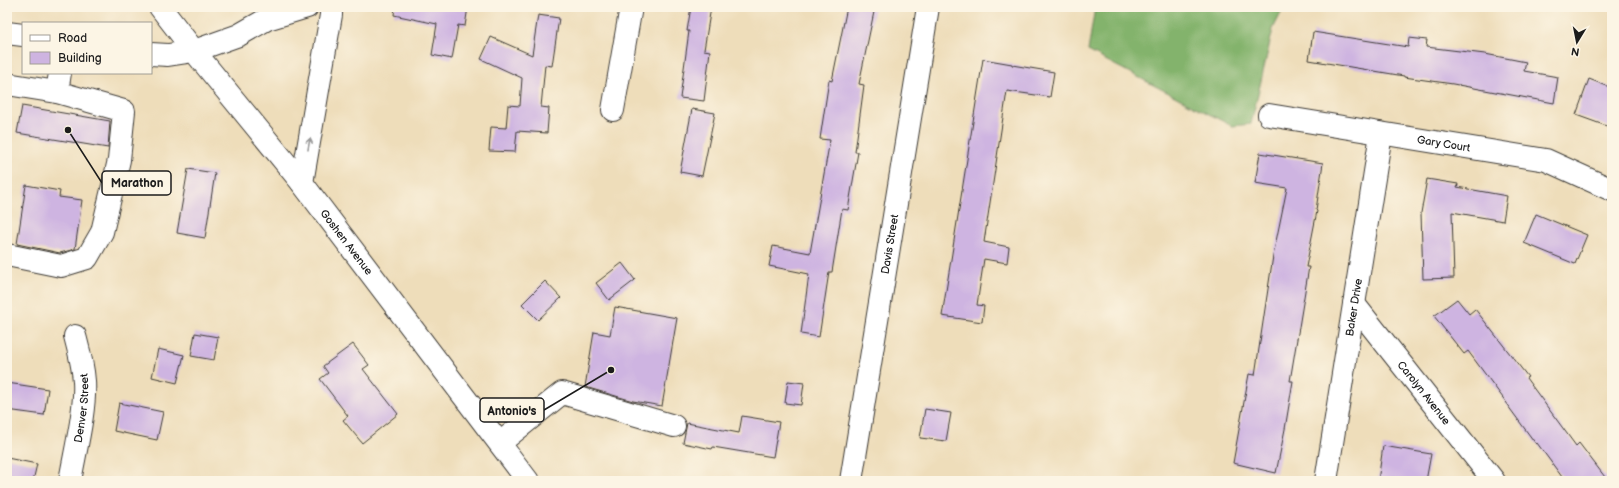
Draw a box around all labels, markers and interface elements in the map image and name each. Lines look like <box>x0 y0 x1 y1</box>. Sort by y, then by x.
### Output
legend <box>22 22 152 74</box>
north arrow <box>1557 22 1597 62</box>
text: Road <box>58 31 87 46</box>
text: N <box>1570 44 1581 58</box>
text: Building <box>58 51 102 66</box>
street label: Gary Court <box>1416 133 1472 154</box>
one-way arrow <box>305 138 313 151</box>
callout: Marathon <box>102 171 171 195</box>
text: Marathon <box>111 176 164 191</box>
street label: Goshen Avenue <box>318 207 376 278</box>
street label: Davis Street <box>878 213 901 275</box>
street label: Baker Drive <box>1343 277 1365 337</box>
street label: Carolyn Avenue <box>1395 358 1454 427</box>
street label: Denver Street <box>71 372 91 444</box>
callout: Antonio's <box>480 398 544 422</box>
text: Antonio's <box>487 404 537 419</box>

